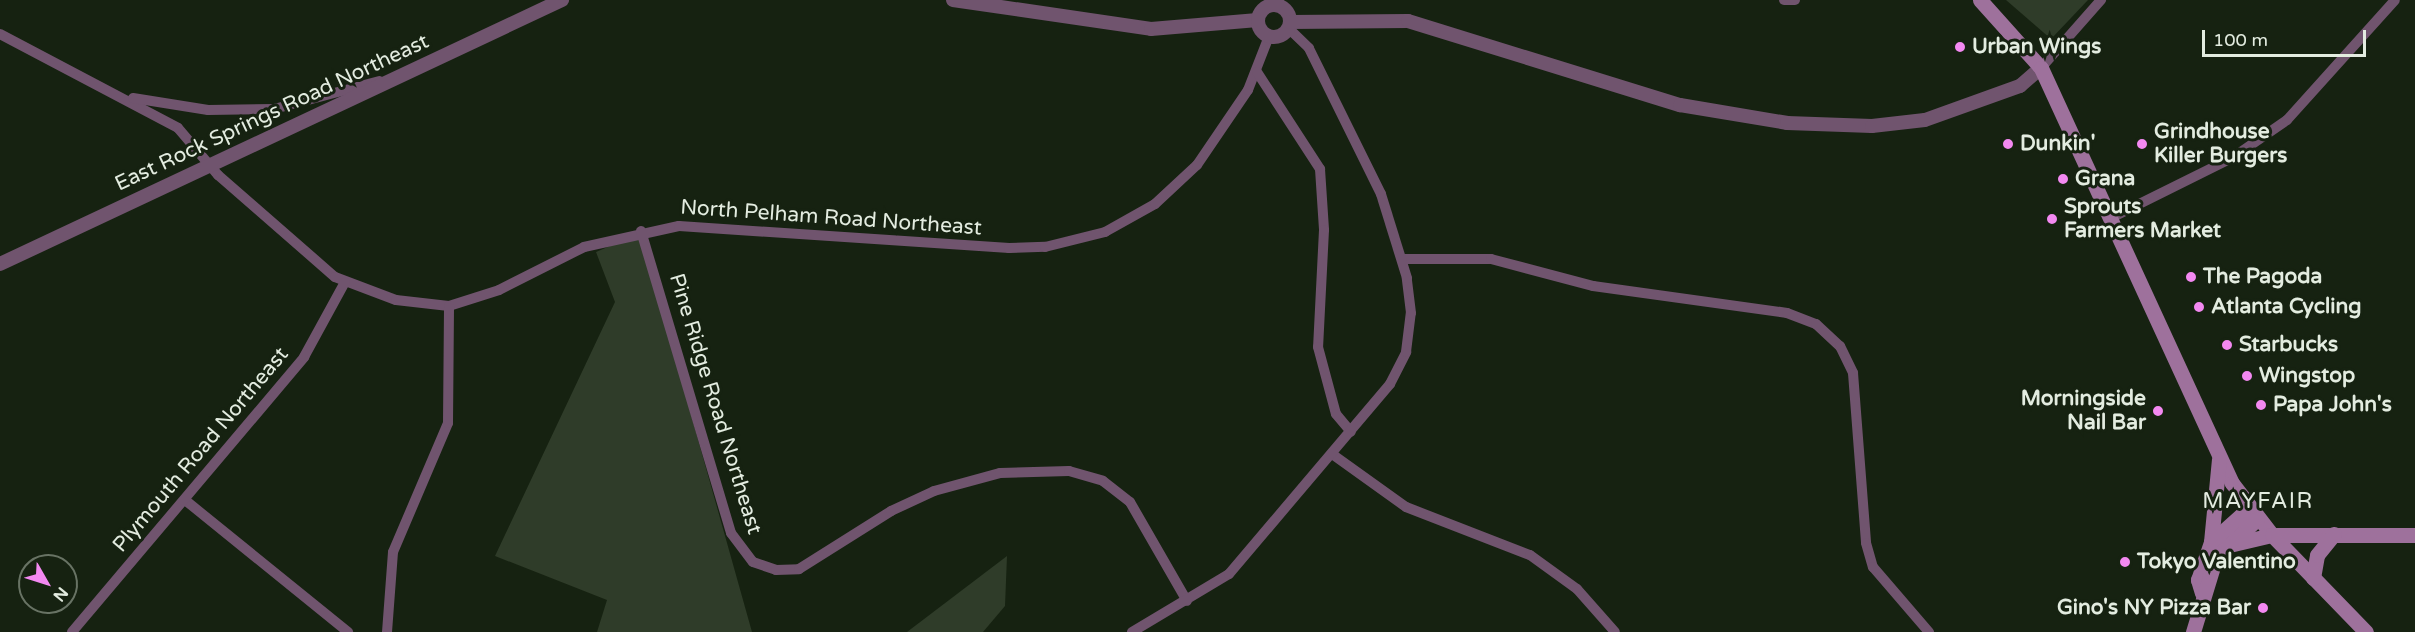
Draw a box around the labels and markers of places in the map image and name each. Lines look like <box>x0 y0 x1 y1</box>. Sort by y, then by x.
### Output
place label: Urban Wings <box>1972 34 2101 60</box>
marker: Urban Wings <box>1953 40 1967 54</box>
place label: Grindhouse Killer Burgers <box>2154 119 2287 169</box>
place label: Dunkin' <box>2020 131 2095 157</box>
marker: Dunkin' <box>2001 137 2015 151</box>
marker: Grindhouse Killer Burgers <box>2135 137 2149 151</box>
place label: Grana <box>2075 166 2135 192</box>
marker: Grana <box>2056 172 2070 186</box>
place label: Sprouts Farmers Market <box>2064 194 2221 244</box>
marker: Sprouts Farmers Market <box>2045 212 2059 226</box>
place label: The Pagoda <box>2203 264 2322 290</box>
marker: The Pagoda <box>2184 270 2198 284</box>
place label: Atlanta Cycling <box>2211 294 2361 320</box>
marker: Atlanta Cycling <box>2192 300 2206 314</box>
place label: Starbucks <box>2239 332 2338 358</box>
marker: Starbucks <box>2220 338 2234 352</box>
place label: Wingstop <box>2259 363 2355 389</box>
marker: Wingstop <box>2240 369 2254 383</box>
place label: Morningside Nail Bar <box>2021 386 2146 436</box>
place label: Papa John's <box>2273 392 2392 418</box>
marker: Papa John's <box>2254 398 2268 412</box>
marker: Morningside Nail Bar <box>2151 404 2165 418</box>
place label: Tokyo Valentino <box>2137 549 2296 575</box>
marker: Tokyo Valentino <box>2118 555 2132 569</box>
place label: Gino's NY Pizza Bar <box>2057 595 2251 621</box>
marker: Gino's NY Pizza Bar <box>2256 601 2270 615</box>

